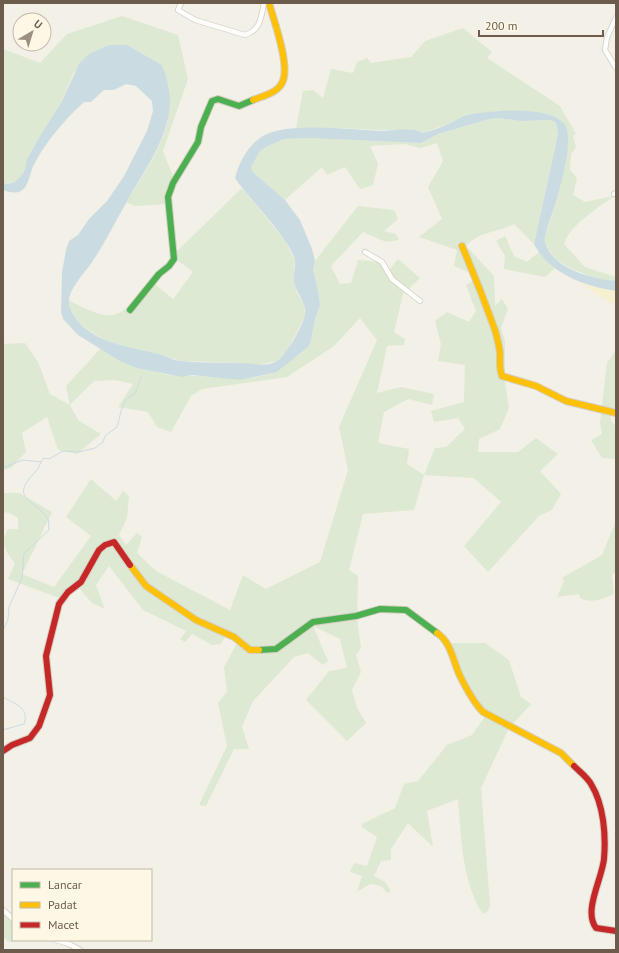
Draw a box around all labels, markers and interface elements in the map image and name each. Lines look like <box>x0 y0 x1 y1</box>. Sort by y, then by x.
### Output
north arrow <box>12 12 52 52</box>
scale bar <box>479 12 603 38</box>
text: U <box>31 16 45 32</box>
text: 200 m <box>485 18 518 33</box>
legend <box>12 869 152 941</box>
text: Lancar <box>48 877 82 892</box>
text: Padat <box>48 897 77 912</box>
text: Macet <box>48 917 79 932</box>

